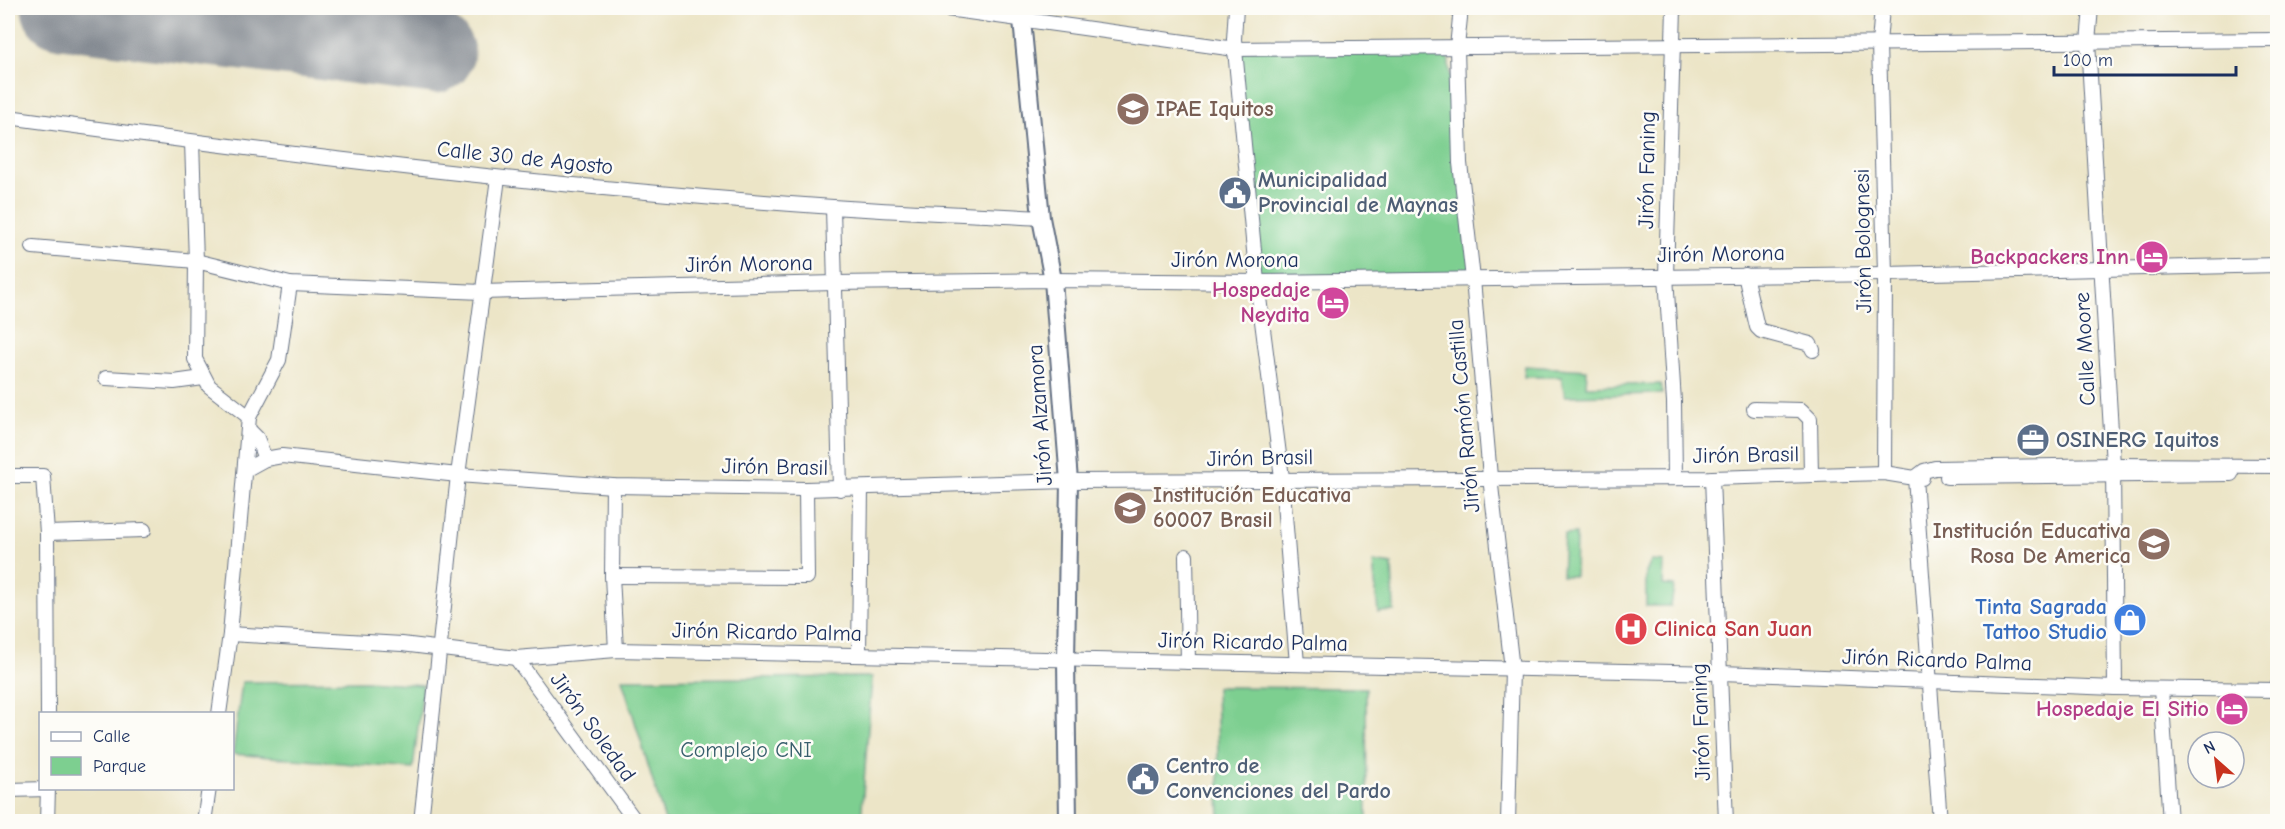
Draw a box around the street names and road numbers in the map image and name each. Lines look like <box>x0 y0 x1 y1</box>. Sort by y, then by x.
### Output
street label: Jirón Faning <box>1633 111 1661 229</box>
street label: Calle 30 de Agosto <box>436 136 614 180</box>
street label: Jirón Bolognesi <box>1849 168 1877 314</box>
street label: Jirón Morona <box>1657 240 1785 268</box>
street label: Jirón Morona <box>1171 247 1299 273</box>
street label: Jirón Morona <box>685 250 813 278</box>
street label: Calle Moore <box>2069 291 2101 407</box>
street label: Jirón Ramón Castilla <box>1443 318 1485 514</box>
street label: Jirón Alzamora <box>1022 343 1058 487</box>
street label: Jirón Brasil <box>1693 441 1799 469</box>
street label: Jirón Brasil <box>1207 444 1313 472</box>
street label: Jirón Brasil <box>722 453 828 481</box>
street label: Jirón Ricardo Palma <box>672 617 862 647</box>
street label: Jirón Ricardo Palma <box>1158 627 1348 657</box>
street label: Jirón Ricardo Palma <box>1842 644 2032 676</box>
street label: Jirón Faning <box>1686 663 1716 781</box>
street label: Jirón Soledad <box>545 667 641 787</box>

